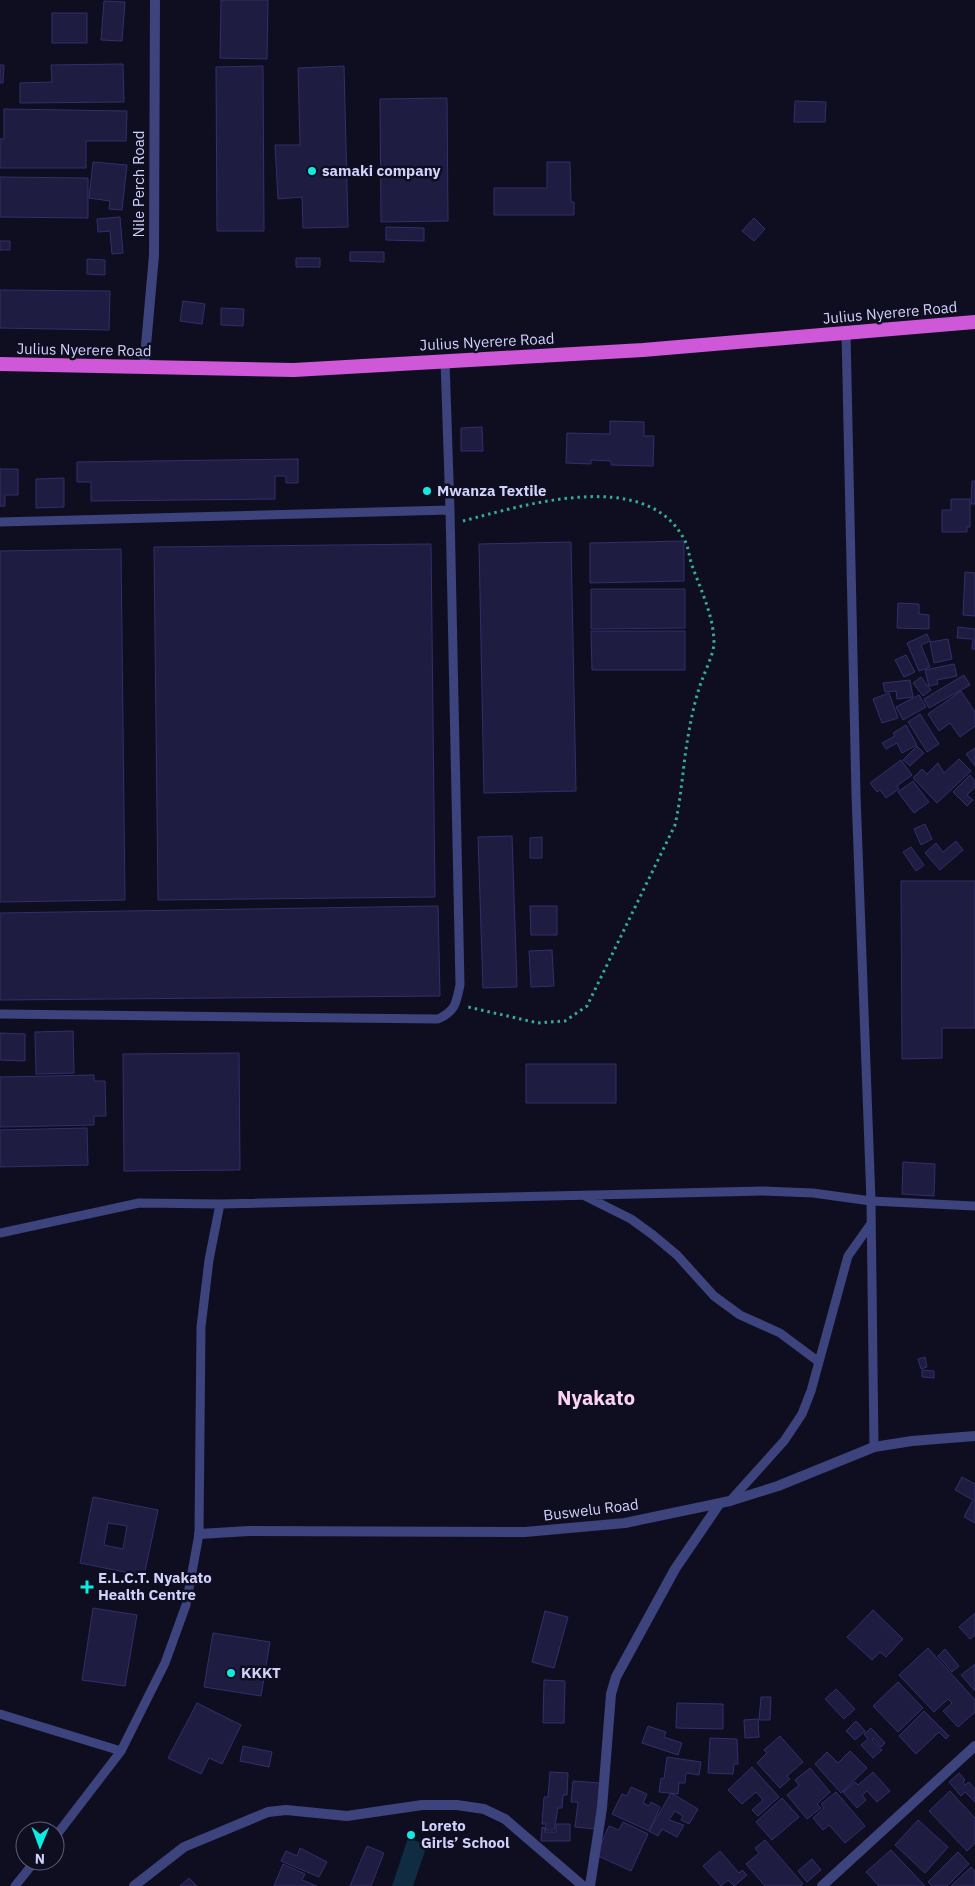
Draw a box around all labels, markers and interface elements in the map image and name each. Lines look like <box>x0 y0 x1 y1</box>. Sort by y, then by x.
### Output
street label: Nile Perch Road <box>129 131 148 237</box>
place label: samaki company <box>322 161 441 180</box>
marker: samaki company <box>306 165 318 177</box>
street label: Julius Nyerere Road <box>822 297 958 328</box>
street label: Julius Nyerere Road <box>419 328 555 355</box>
street label: Julius Nyerere Road <box>16 339 152 360</box>
place label: Mwanza Textile <box>437 481 546 500</box>
marker: Mwanza Textile <box>421 485 433 497</box>
district label: Nyakato <box>557 1384 635 1411</box>
street label: Buswelu Road <box>542 1494 640 1525</box>
place label: E.L.C.T. Nyakato Health Centre <box>98 1568 212 1604</box>
marker: E.L.C.T. Nyakato Health Centre <box>80 1580 94 1594</box>
place label: KKKT <box>241 1663 281 1682</box>
marker: KKKT <box>225 1667 237 1679</box>
place label: Loreto Girls’ School <box>421 1816 510 1852</box>
north arrow <box>15 1821 65 1871</box>
marker: Loreto Girls’ School <box>405 1829 417 1841</box>
text: N <box>35 1850 45 1868</box>

